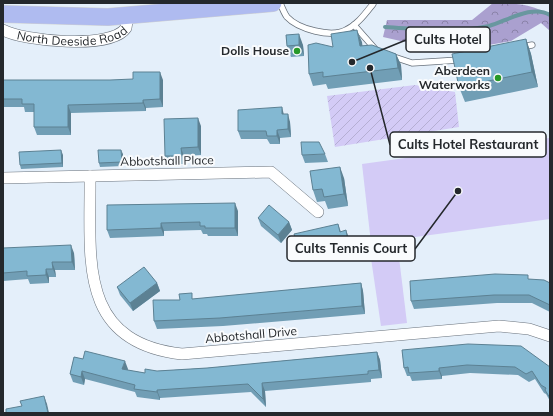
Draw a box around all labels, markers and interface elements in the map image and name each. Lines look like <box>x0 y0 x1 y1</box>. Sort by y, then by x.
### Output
street label: North Deeside Road <box>16 23 131 49</box>
callout: Cults Hotel <box>406 27 490 52</box>
text: Cults Hotel <box>414 31 482 47</box>
place label: Dolls House <box>221 43 289 58</box>
marker: Dolls House <box>292 46 302 56</box>
place label: Aberdeen Waterworks <box>419 63 490 92</box>
marker: Aberdeen Waterworks <box>493 73 503 83</box>
callout: Cults Hotel Restaurant <box>390 132 546 157</box>
text: Cults Hotel Restaurant <box>398 136 538 152</box>
street label: Abbotshall Place <box>120 152 214 169</box>
callout: Cults Tennis Court <box>287 236 415 261</box>
text: Cults Tennis Court <box>295 240 407 256</box>
street label: Abbotshall Drive <box>204 323 298 346</box>

